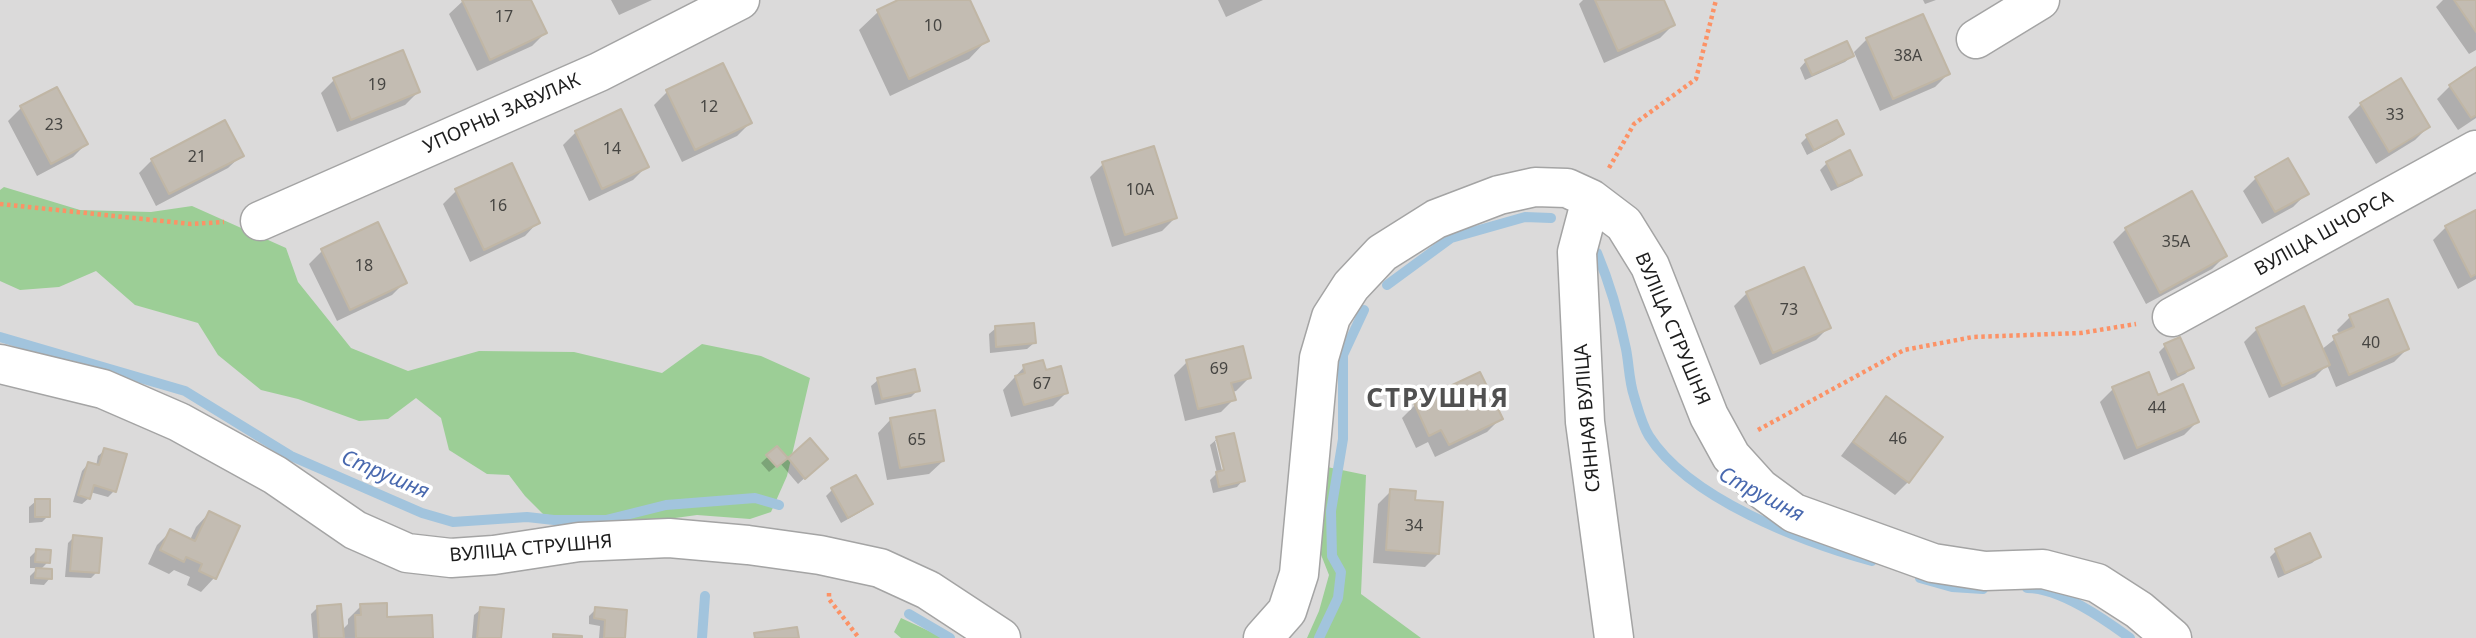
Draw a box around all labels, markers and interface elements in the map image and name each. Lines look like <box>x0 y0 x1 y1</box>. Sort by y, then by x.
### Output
house number: 17 <box>495 7 513 27</box>
house number: 10 <box>924 16 942 36</box>
house number: 38А <box>1894 46 1922 66</box>
street label: УПОРНЫ ЗАВУЛАК <box>420 69 584 159</box>
house number: 19 <box>368 75 386 95</box>
house number: 12 <box>700 97 718 117</box>
house number: 33 <box>2386 105 2404 125</box>
house number: 23 <box>45 115 63 135</box>
house number: 14 <box>603 139 621 159</box>
house number: 21 <box>188 147 206 167</box>
house number: 10А <box>1126 180 1154 200</box>
street label: ВУЛІЦА ШЧОРСА <box>2251 187 2397 281</box>
house number: 16 <box>489 196 507 216</box>
house number: 35А <box>2162 232 2190 252</box>
street label: ВУЛІЦА СТРУШНЯ <box>1630 249 1714 409</box>
house number: 18 <box>355 256 373 276</box>
house number: 73 <box>1780 300 1798 320</box>
house number: 40 <box>2362 333 2380 353</box>
street label: СЯННАЯ ВУЛІЦА <box>1570 343 1606 493</box>
house number: 69 <box>1210 359 1228 379</box>
house number: 67 <box>1033 374 1051 394</box>
district label: СТРУШНЯ <box>1367 384 1509 416</box>
house number: 44 <box>2148 398 2166 418</box>
house number: 46 <box>1889 429 1907 449</box>
house number: 65 <box>908 430 926 450</box>
water label: Струшня <box>337 445 433 505</box>
water label: Струшня <box>1714 462 1808 528</box>
house number: 34 <box>1405 516 1423 536</box>
street label: ВУЛІЦА СТРУШНЯ <box>449 531 613 567</box>

